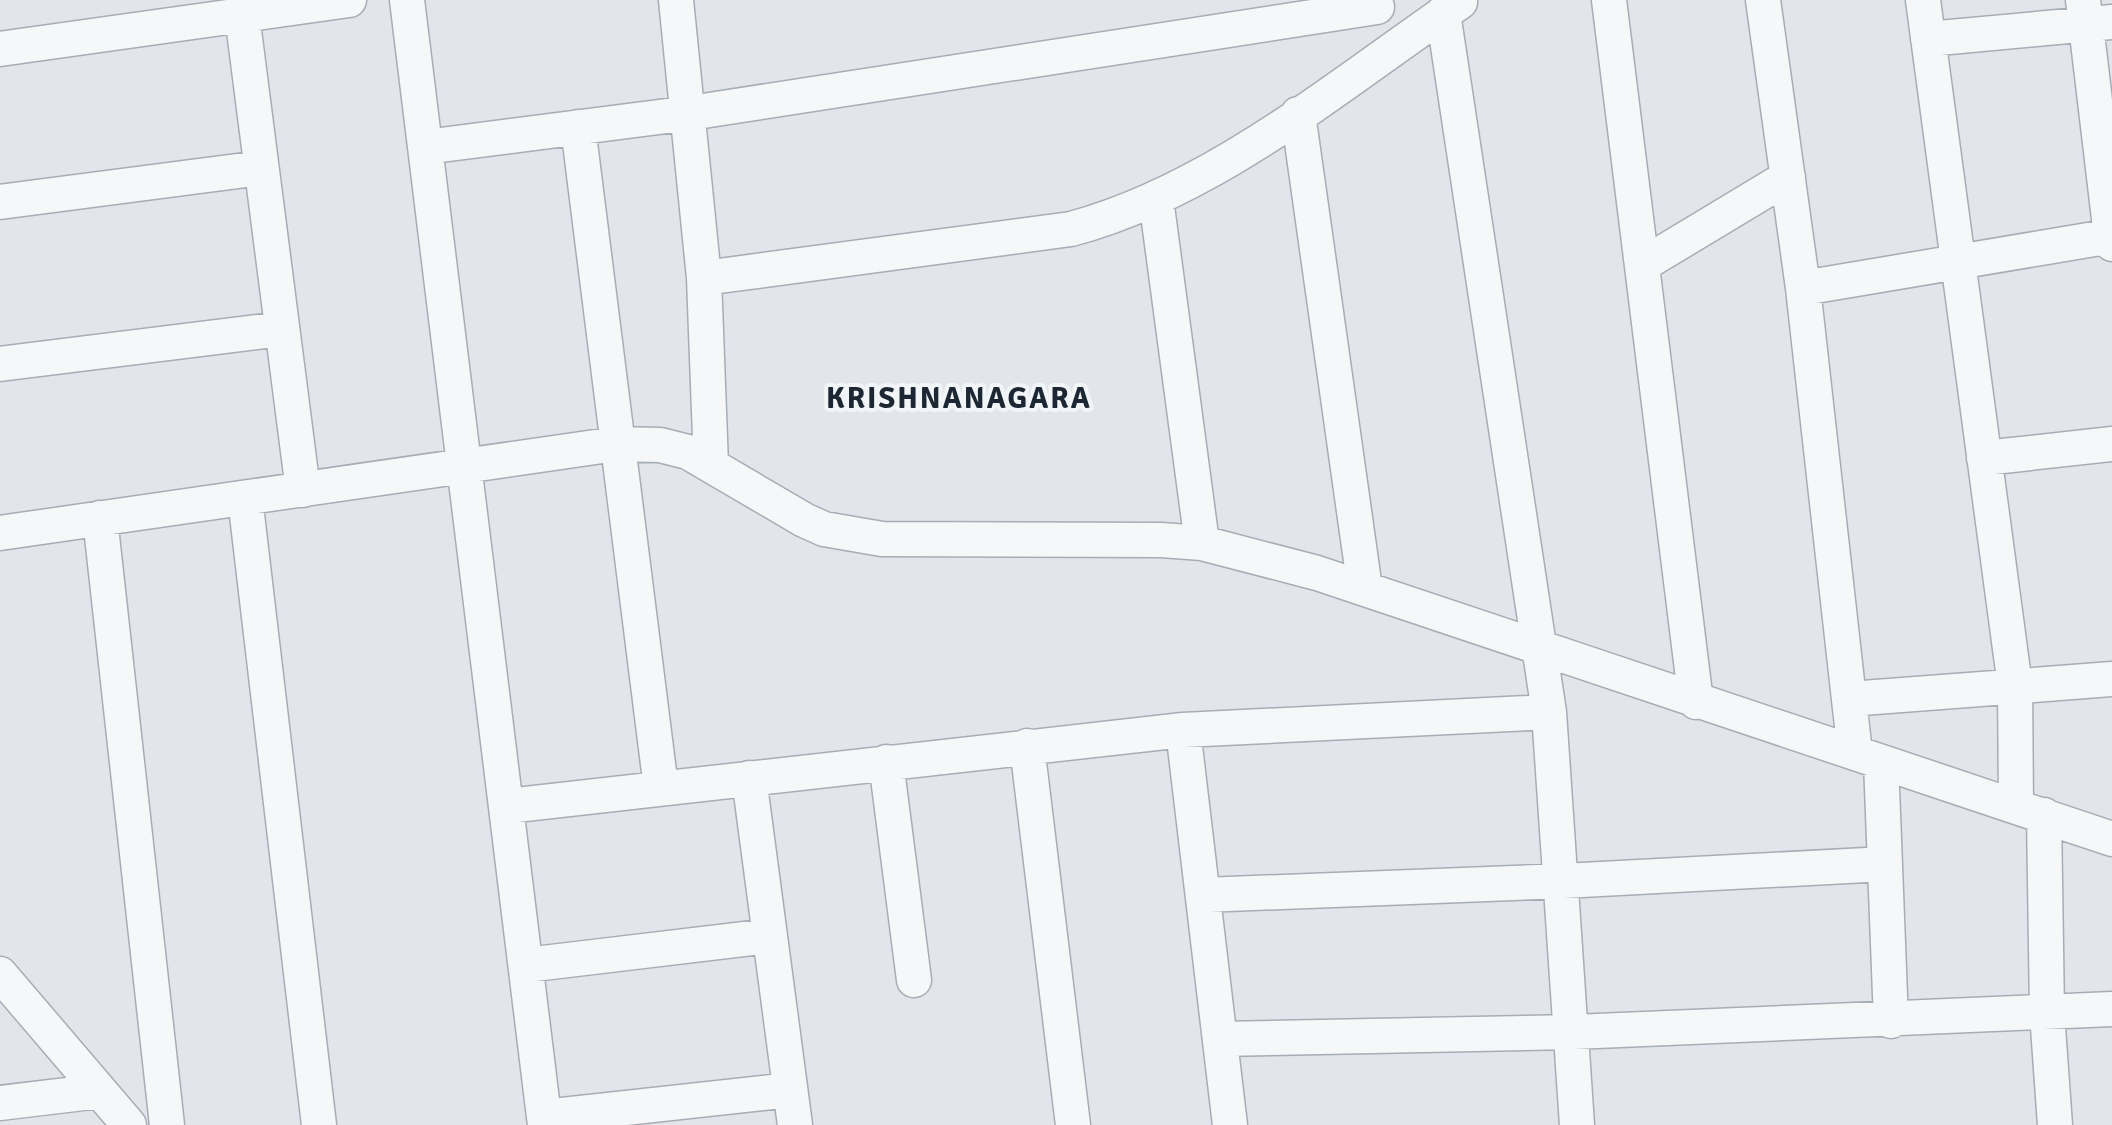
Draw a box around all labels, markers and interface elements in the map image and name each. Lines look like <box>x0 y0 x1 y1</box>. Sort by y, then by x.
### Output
district label: KRISHNANAGARA <box>826 380 1092 417</box>

